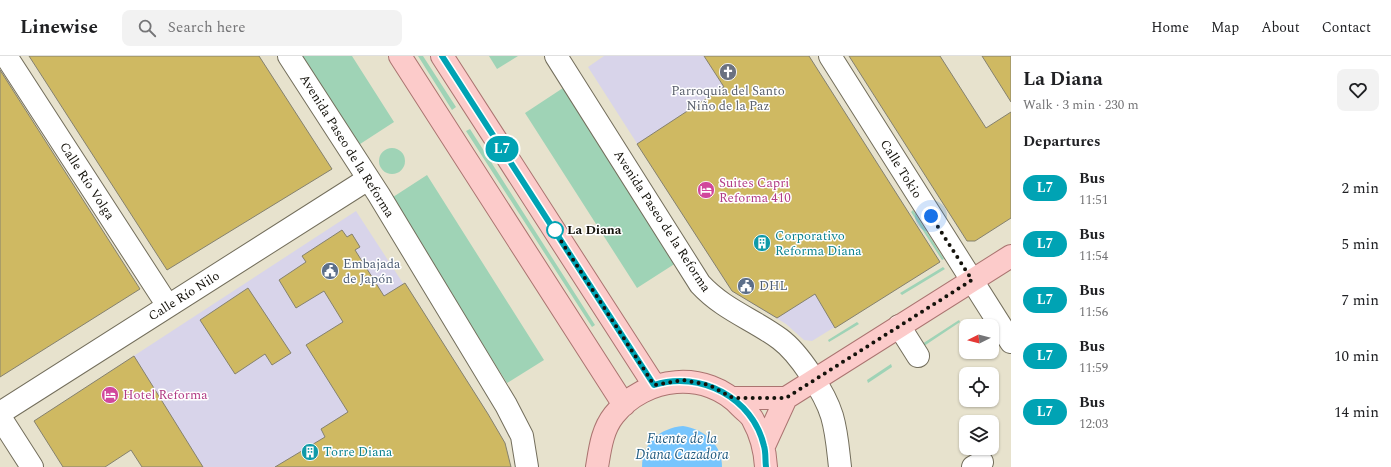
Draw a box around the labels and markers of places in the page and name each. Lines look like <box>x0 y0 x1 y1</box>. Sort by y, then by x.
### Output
church icon: Parroquia del Santo Niño de la Paz <box>718 62 738 82</box>
place label: Parroquia del Santo Niño de la Paz <box>671 81 785 116</box>
place label: Suites Capri Reforma 410 <box>719 173 791 208</box>
hotel icon: Suites Capri Reforma 410 <box>696 180 716 200</box>
place label: La Diana <box>567 220 622 240</box>
marker: La Diana <box>546 221 564 239</box>
place label: Corporativo Reforma Diana <box>775 226 862 261</box>
building icon: Corporativo Reforma Diana <box>752 233 772 253</box>
place label: Embajada de Japón <box>343 254 401 289</box>
public building icon: Embajada de Japón <box>320 261 340 281</box>
public building icon: DHL <box>736 276 756 296</box>
place label: DHL <box>759 276 788 296</box>
hotel icon: Hotel Reforma <box>100 385 120 405</box>
place label: Hotel Reforma <box>123 385 208 405</box>
building icon: Torre Diana <box>300 442 320 462</box>
place label: Torre Diana <box>323 442 393 462</box>

